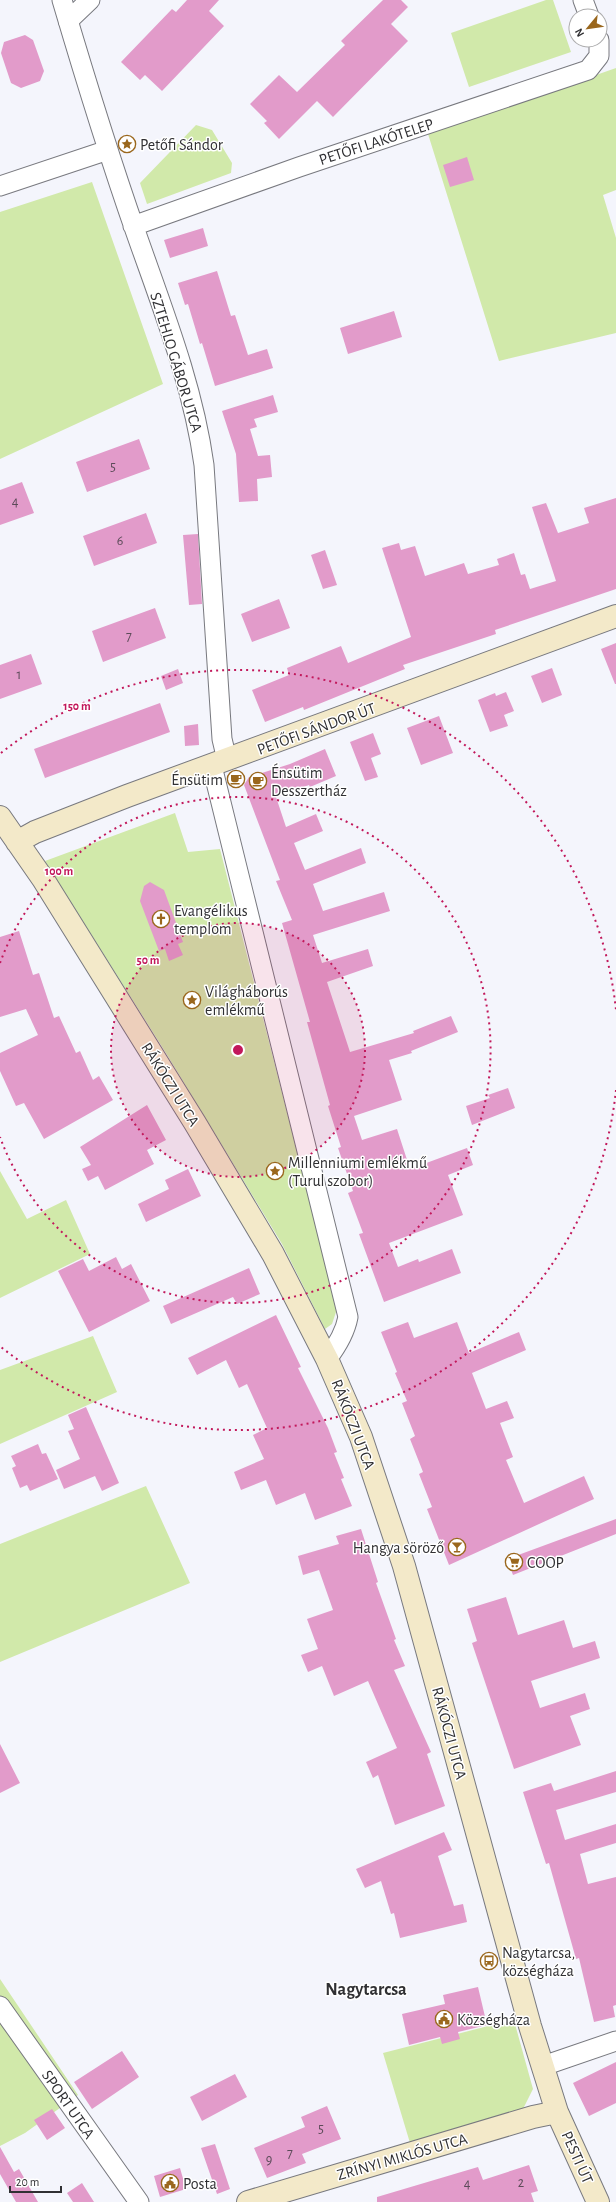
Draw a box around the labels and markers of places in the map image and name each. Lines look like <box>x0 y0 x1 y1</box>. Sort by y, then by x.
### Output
place icon: Petőfi Sándor <box>117 134 137 154</box>
place label: Petőfi Sándor <box>140 137 224 153</box>
place label: Énsütim Desszertház <box>271 763 347 799</box>
cafe icon: Énsütim <box>226 769 246 789</box>
place label: Énsütim <box>171 770 223 788</box>
cafe icon: Énsütim Desszertház <box>248 771 268 791</box>
place label: Evangélikus templom <box>174 903 248 937</box>
church icon: Evangélikus templom <box>151 909 171 929</box>
place label: Világháborús emlékmű <box>205 984 288 1018</box>
place icon: Világháborús emlékmű <box>182 990 202 1010</box>
centre of rings <box>231 1043 245 1057</box>
place label: Millenniumi emlékmű (Turul szobor) <box>288 1155 427 1189</box>
place icon: Millenniumi emlékmű (Turul szobor) <box>265 1161 285 1181</box>
bar icon: Hangya söröző <box>447 1537 467 1557</box>
place label: Hangya söröző <box>353 1540 444 1557</box>
supermarket icon: COOP <box>504 1552 524 1572</box>
place label: COOP <box>527 1555 564 1571</box>
place label: Nagytarcsa, községháza <box>502 1945 575 1979</box>
bus stop icon: Nagytarcsa, községháza <box>479 1951 499 1971</box>
public building icon: Községháza <box>434 2009 454 2029</box>
place label: Községháza <box>457 2012 530 2028</box>
public building icon: Posta <box>160 2173 180 2193</box>
place label: Posta <box>183 2176 217 2192</box>

